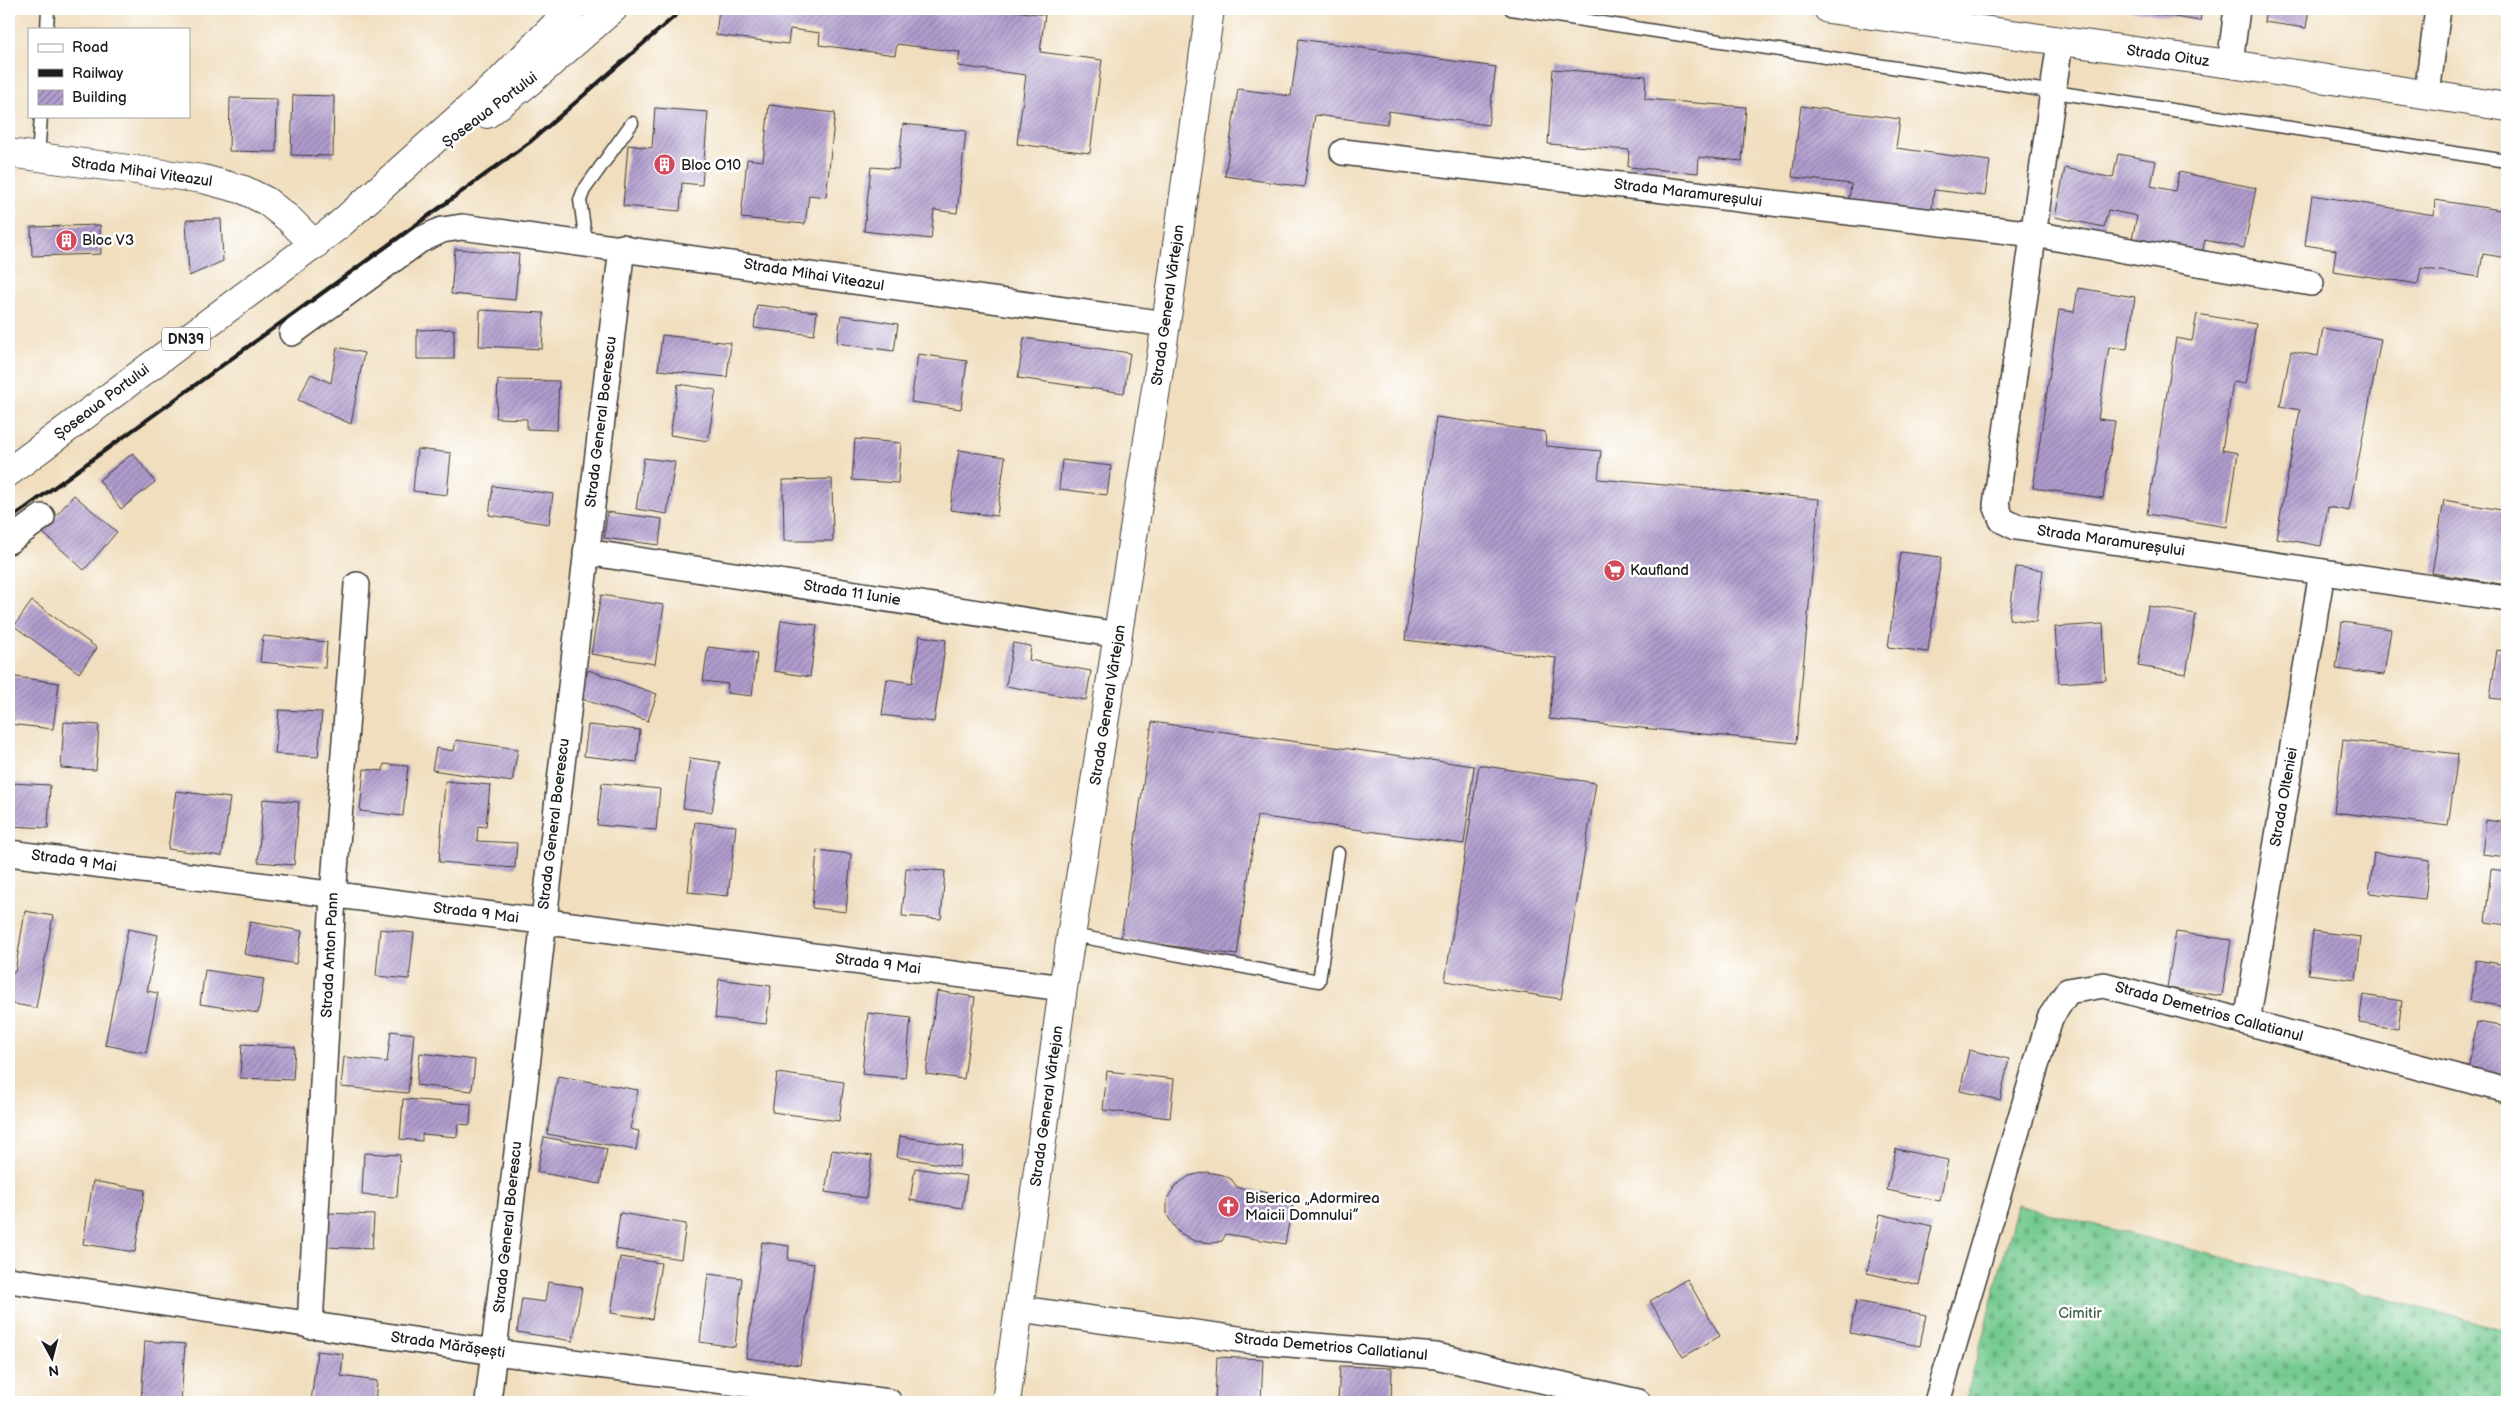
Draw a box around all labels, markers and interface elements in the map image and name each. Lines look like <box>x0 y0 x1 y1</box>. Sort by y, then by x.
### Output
legend <box>28 28 190 118</box>
text: Road <box>72 38 108 57</box>
street label: Strada Oituz <box>2125 41 2211 71</box>
text: Railway <box>72 64 123 83</box>
street label: Șoseaua Portului <box>439 68 541 152</box>
text: Building <box>72 88 127 107</box>
street label: Strada Mihai Viteazul <box>70 153 214 191</box>
building icon: Bloc O10 <box>653 153 677 177</box>
place label: Bloc O10 <box>681 156 741 175</box>
street label: Strada Maramureșului <box>1613 174 1763 212</box>
street label: Strada General Vârtejan <box>1147 223 1189 387</box>
building icon: Bloc V3 <box>54 228 78 252</box>
place label: Bloc V3 <box>82 231 134 250</box>
street label: Strada Mihai Viteazul <box>742 255 886 295</box>
road number: DN39 <box>162 328 210 350</box>
street label: Strada General Boerescu <box>581 335 621 509</box>
street label: Șoseaua Portului <box>51 360 153 444</box>
street label: Strada Maramureșului <box>2036 521 2186 561</box>
supermarket icon: Kaufland <box>1602 558 1626 582</box>
place label: Kaufland <box>1630 561 1689 580</box>
street label: Strada 11 Iunie <box>802 576 902 610</box>
street label: Strada General Vârtejan <box>1086 623 1130 787</box>
street label: Strada General Boerescu <box>534 737 574 911</box>
street label: Strada Olteniei <box>2266 746 2302 848</box>
street label: Strada 9 Mai <box>30 846 118 876</box>
street label: Strada Anton Pann <box>317 892 343 1018</box>
street label: Strada 9 Mai <box>432 898 520 928</box>
street label: Strada 9 Mai <box>834 949 922 979</box>
street label: Strada Demetrios Callatianul <box>2113 978 2305 1046</box>
street label: Strada General Vârtejan <box>1026 1024 1068 1188</box>
street label: Strada General Boerescu <box>490 1140 526 1314</box>
place label: Biserica „Adormirea Maicii Domnului” <box>1245 1189 1380 1225</box>
church icon: Biserica „Adormirea Maicii Domnului” <box>1217 1195 1241 1219</box>
park label: Cimitir <box>2058 1304 2102 1323</box>
street label: Strada Mărășești <box>390 1328 506 1362</box>
street label: Strada Demetrios Callatianul <box>1234 1329 1428 1365</box>
north arrow <box>28 1334 78 1384</box>
text: N <box>47 1361 60 1379</box>

